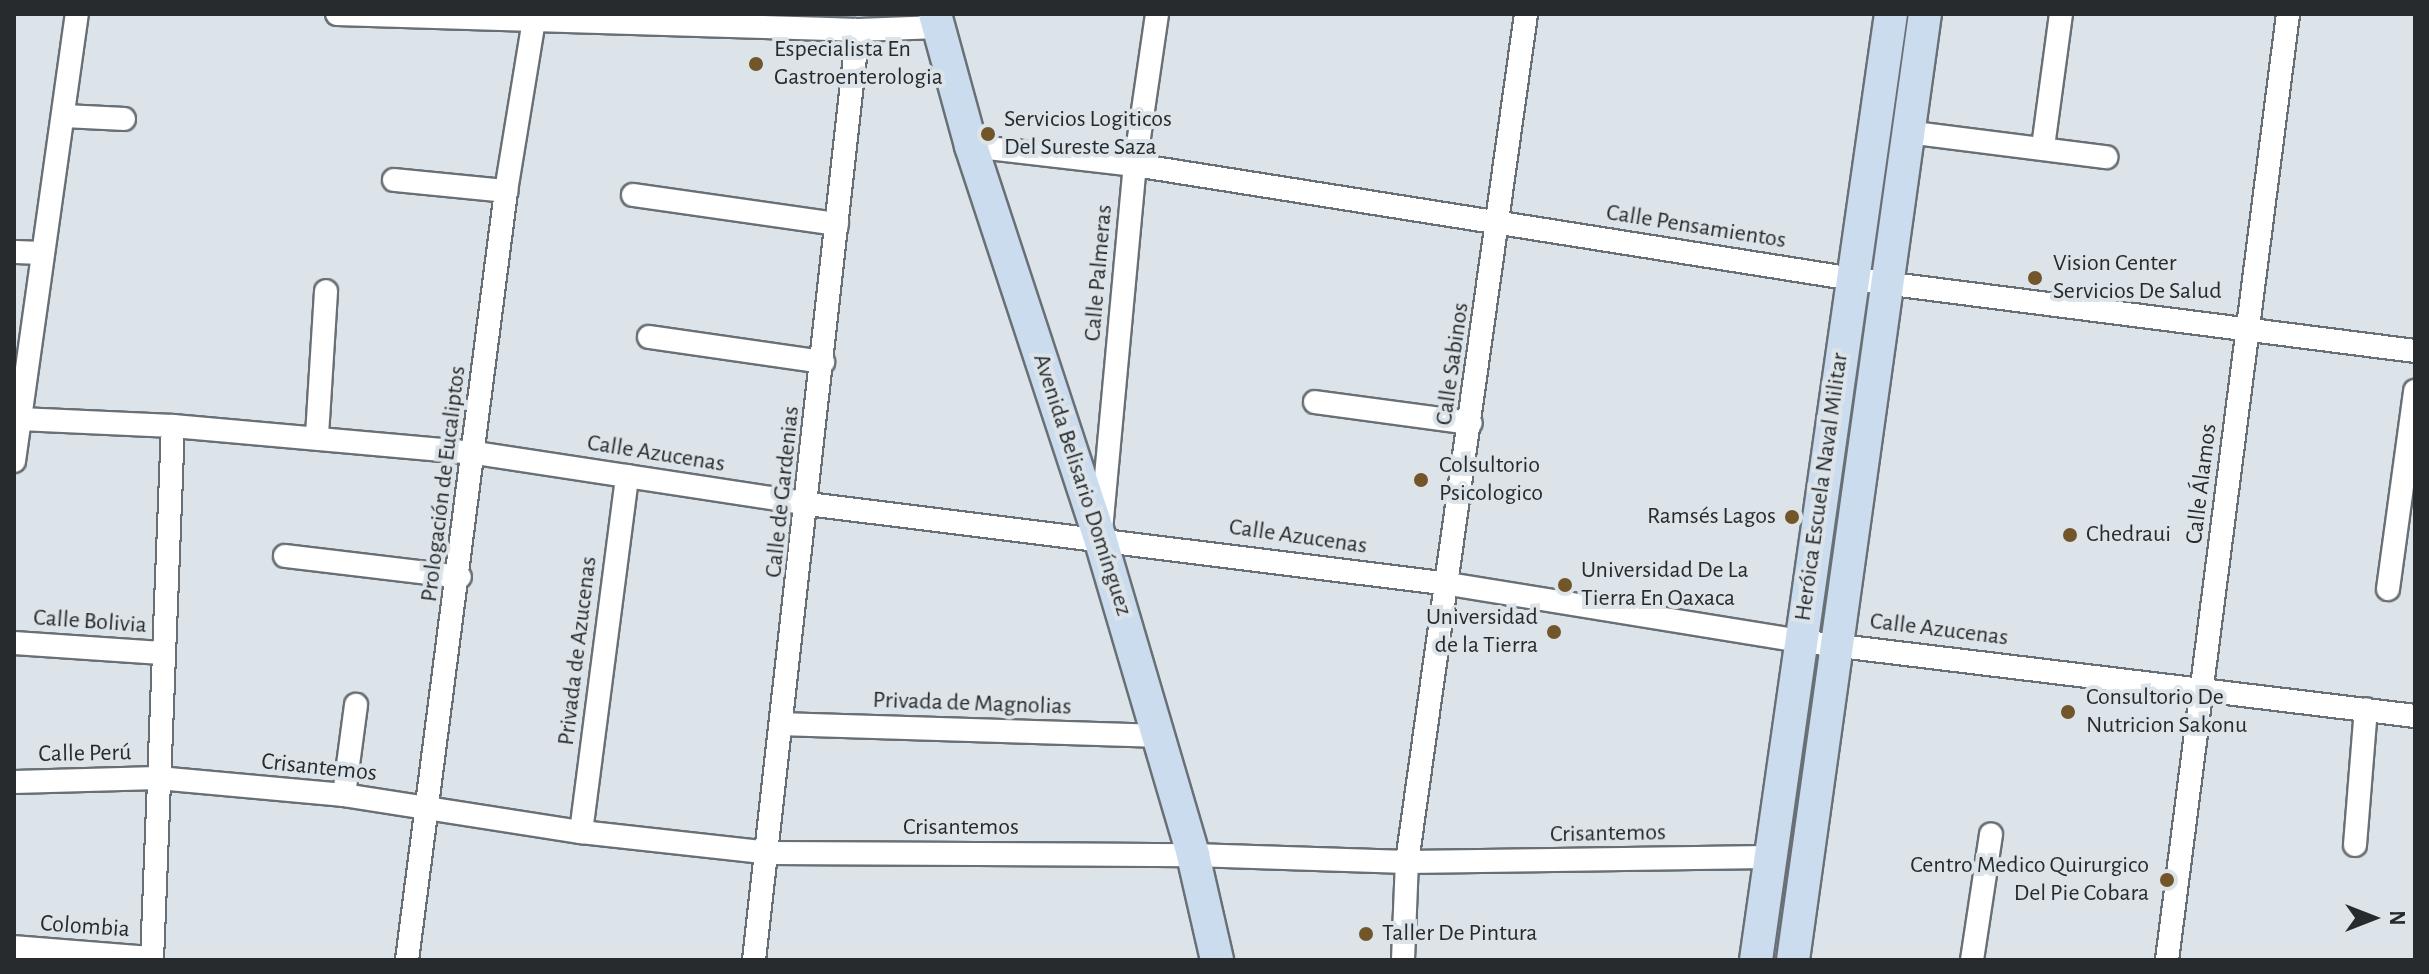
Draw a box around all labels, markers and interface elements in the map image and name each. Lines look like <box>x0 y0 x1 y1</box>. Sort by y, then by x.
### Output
place label: Especialista En Gastroenterologia <box>774 36 943 92</box>
marker: Especialista En Gastroenterologia <box>745 53 767 75</box>
place label: Servicios Logiticos Del Sureste Saza <box>1004 106 1172 162</box>
marker: Servicios Logiticos Del Sureste Saza <box>979 125 997 143</box>
street label: Calle Pensamientos <box>1604 199 1788 255</box>
street label: Calle Palmeras <box>1079 203 1119 343</box>
place label: Vision Center Servicios De Salud <box>2053 250 2222 306</box>
marker: Vision Center Servicios De Salud <box>2024 267 2046 289</box>
street label: Calle Sabinos <box>1430 301 1476 427</box>
street label: Avenida Belisario Domínguez <box>1026 350 1138 620</box>
street label: Heróica Escuela Naval Militar <box>1789 351 1855 623</box>
street label: Prologación de Eucaliptos <box>415 364 473 604</box>
street label: Calle de Gardenias <box>760 405 806 579</box>
street label: Calle Álamos <box>2180 422 2224 546</box>
street label: Calle Azucenas <box>585 429 727 479</box>
place label: Colsultorio Psicologico <box>1439 452 1543 508</box>
marker: Colsultorio Psicologico <box>1410 469 1432 491</box>
place label: Ramsés Lagos <box>1647 503 1776 531</box>
marker: Ramsés Lagos <box>1783 508 1801 526</box>
street label: Calle Azucenas <box>1227 513 1369 561</box>
place label: Chedraui <box>2086 521 2171 549</box>
marker: Chedraui <box>2061 526 2079 544</box>
street label: Privada de Azucenas <box>552 555 604 747</box>
place label: Universidad De La Tierra En Oaxaca <box>1581 557 1749 613</box>
marker: Universidad De La Tierra En Oaxaca <box>1556 576 1574 594</box>
street label: Calle Bolivia <box>32 604 148 640</box>
place label: Universidad de la Tierra <box>1426 604 1538 660</box>
street label: Calle Azucenas <box>1868 607 2010 653</box>
marker: Universidad de la Tierra <box>1545 623 1563 641</box>
place label: Consultorio De Nutricion Sakonu <box>2086 684 2247 740</box>
street label: Privada de Magnolias <box>872 686 1072 722</box>
marker: Consultorio De Nutricion Sakonu <box>2057 701 2079 723</box>
street label: Calle Perú <box>38 739 132 769</box>
street label: Crisantemos <box>260 748 378 788</box>
street label: Crisantemos <box>903 814 1019 842</box>
street label: Crisantemos <box>1550 819 1666 849</box>
place label: Centro Medico Quirurgico Del Pie Cobara <box>1910 852 2149 908</box>
marker: Centro Medico Quirurgico Del Pie Cobara <box>2156 869 2178 891</box>
north arrow <box>2333 878 2413 958</box>
street label: Colombia <box>39 910 131 944</box>
text: N <box>2386 910 2408 926</box>
place label: Taller De Pintura <box>1382 920 1537 948</box>
marker: Taller De Pintura <box>1357 925 1375 943</box>

